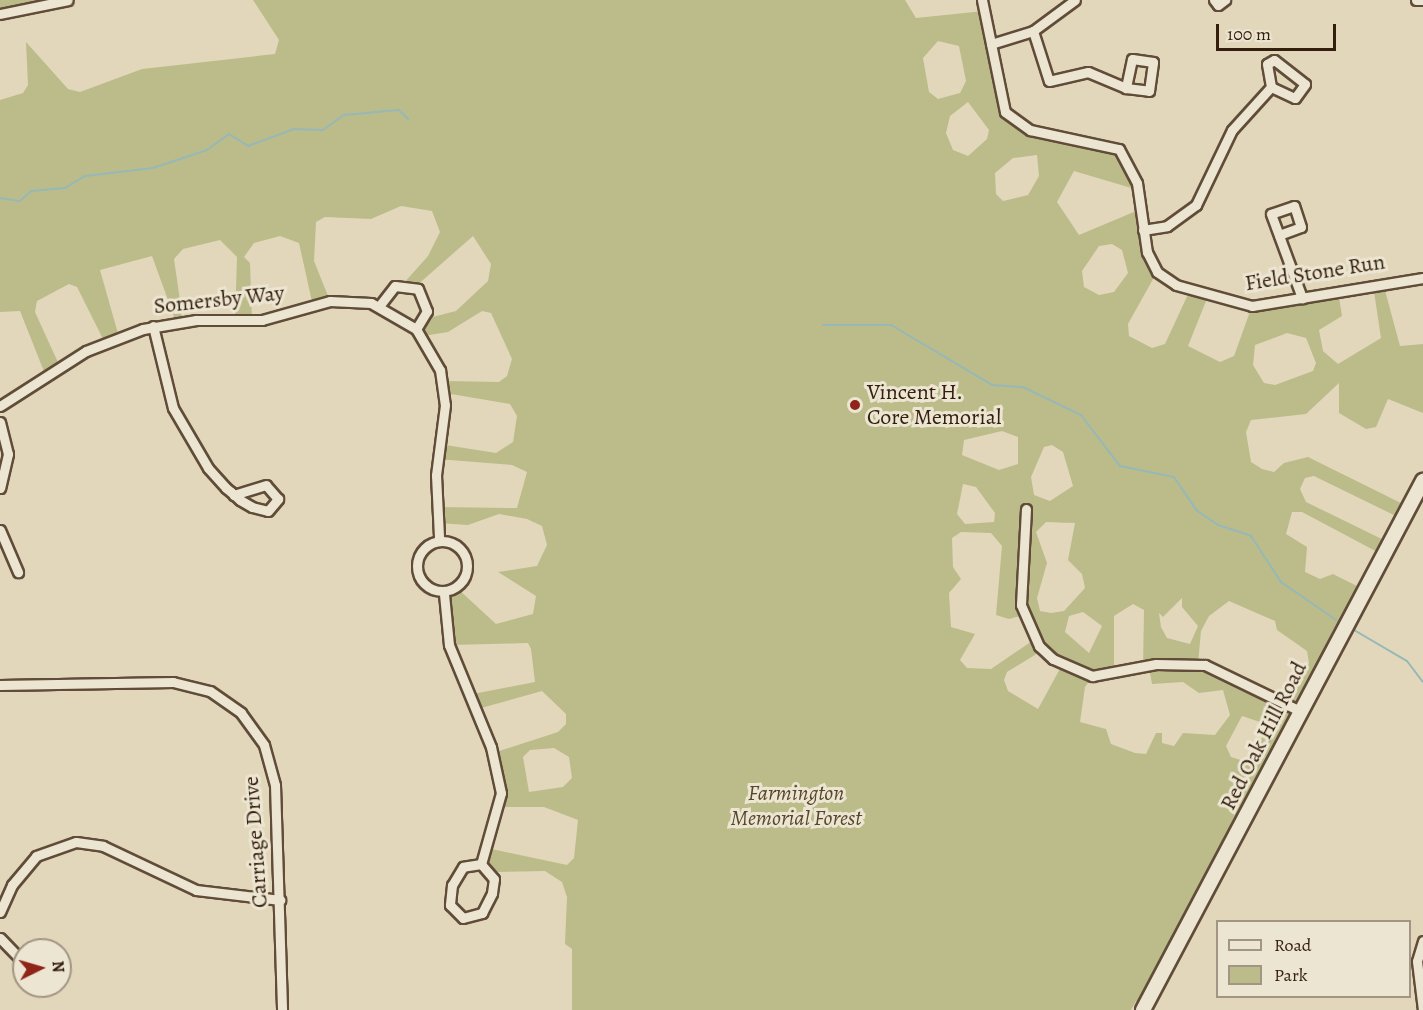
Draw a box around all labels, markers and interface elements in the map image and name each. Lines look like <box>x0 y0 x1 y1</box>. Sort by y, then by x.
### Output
scale bar <box>1219 12 1339 50</box>
text: 100 m <box>1227 22 1271 46</box>
street label: Field Stone Run <box>1243 249 1387 297</box>
street label: Somersby Way <box>152 280 286 320</box>
place label: Vincent H. Core Memorial <box>867 379 1001 430</box>
marker: Vincent H. Core Memorial <box>848 398 862 412</box>
street label: Red Oak Hill Road <box>1215 657 1313 815</box>
street label: Carriage Drive <box>238 775 274 909</box>
park label: Farmington Memorial Forest <box>730 780 862 831</box>
legend <box>1216 920 1411 998</box>
text: Road <box>1274 933 1311 957</box>
north arrow <box>12 938 72 998</box>
text: N <box>46 960 69 973</box>
text: Park <box>1274 963 1308 987</box>

